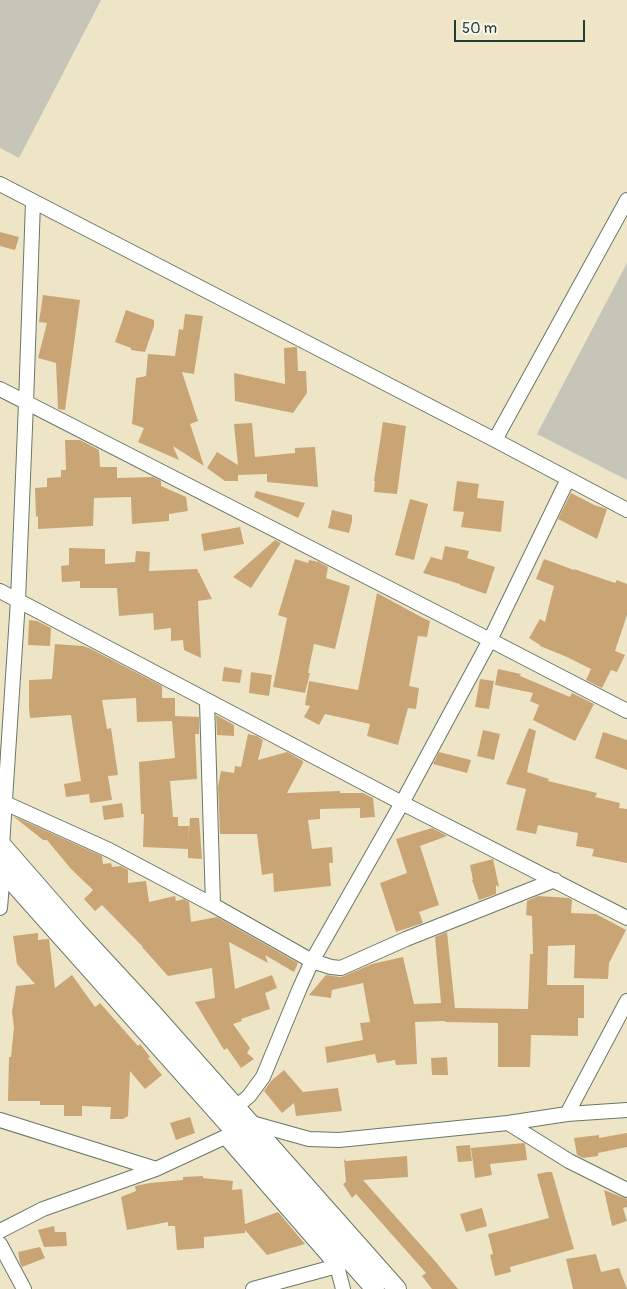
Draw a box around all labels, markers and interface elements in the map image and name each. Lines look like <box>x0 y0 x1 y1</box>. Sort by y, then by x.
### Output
scale bar <box>457 10 588 42</box>
text: 50 m <box>462 19 497 38</box>

